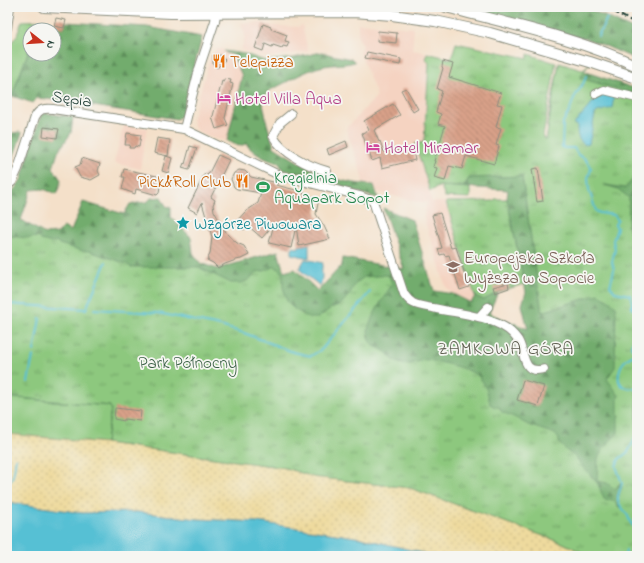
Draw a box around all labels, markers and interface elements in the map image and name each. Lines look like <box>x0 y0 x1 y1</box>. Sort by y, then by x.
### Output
north arrow <box>22 22 62 62</box>
text: N <box>42 39 59 51</box>
place label: Telepizza <box>230 50 294 75</box>
restaurant icon: Telepizza <box>211 53 227 69</box>
street label: Sępia <box>50 84 93 115</box>
place label: Hotel Villa Aqua <box>235 87 342 112</box>
hotel icon: Hotel Villa Aqua <box>216 90 232 106</box>
place label: Hotel Miramar <box>384 136 479 161</box>
hotel icon: Hotel Miramar <box>365 139 381 155</box>
place label: Kręgielnia Aquapark Sopot <box>274 166 390 211</box>
place label: Pick&Roll Club <box>138 170 231 195</box>
restaurant icon: Pick&Roll Club <box>234 173 250 189</box>
sports icon: Kręgielnia Aquapark Sopot <box>255 179 271 195</box>
place label: Wzgórze Piwowara <box>194 212 322 239</box>
place icon: Wzgórze Piwowara <box>175 215 191 231</box>
place label: Europejska Szkoła Wyższa w Sopocie <box>464 246 595 292</box>
school or university icon: Europejska Szkoła Wyższa w Sopocie <box>445 259 461 275</box>
district label: ZAMKOWA GÓRA <box>438 337 574 363</box>
park label: Park Północny <box>139 351 237 377</box>

